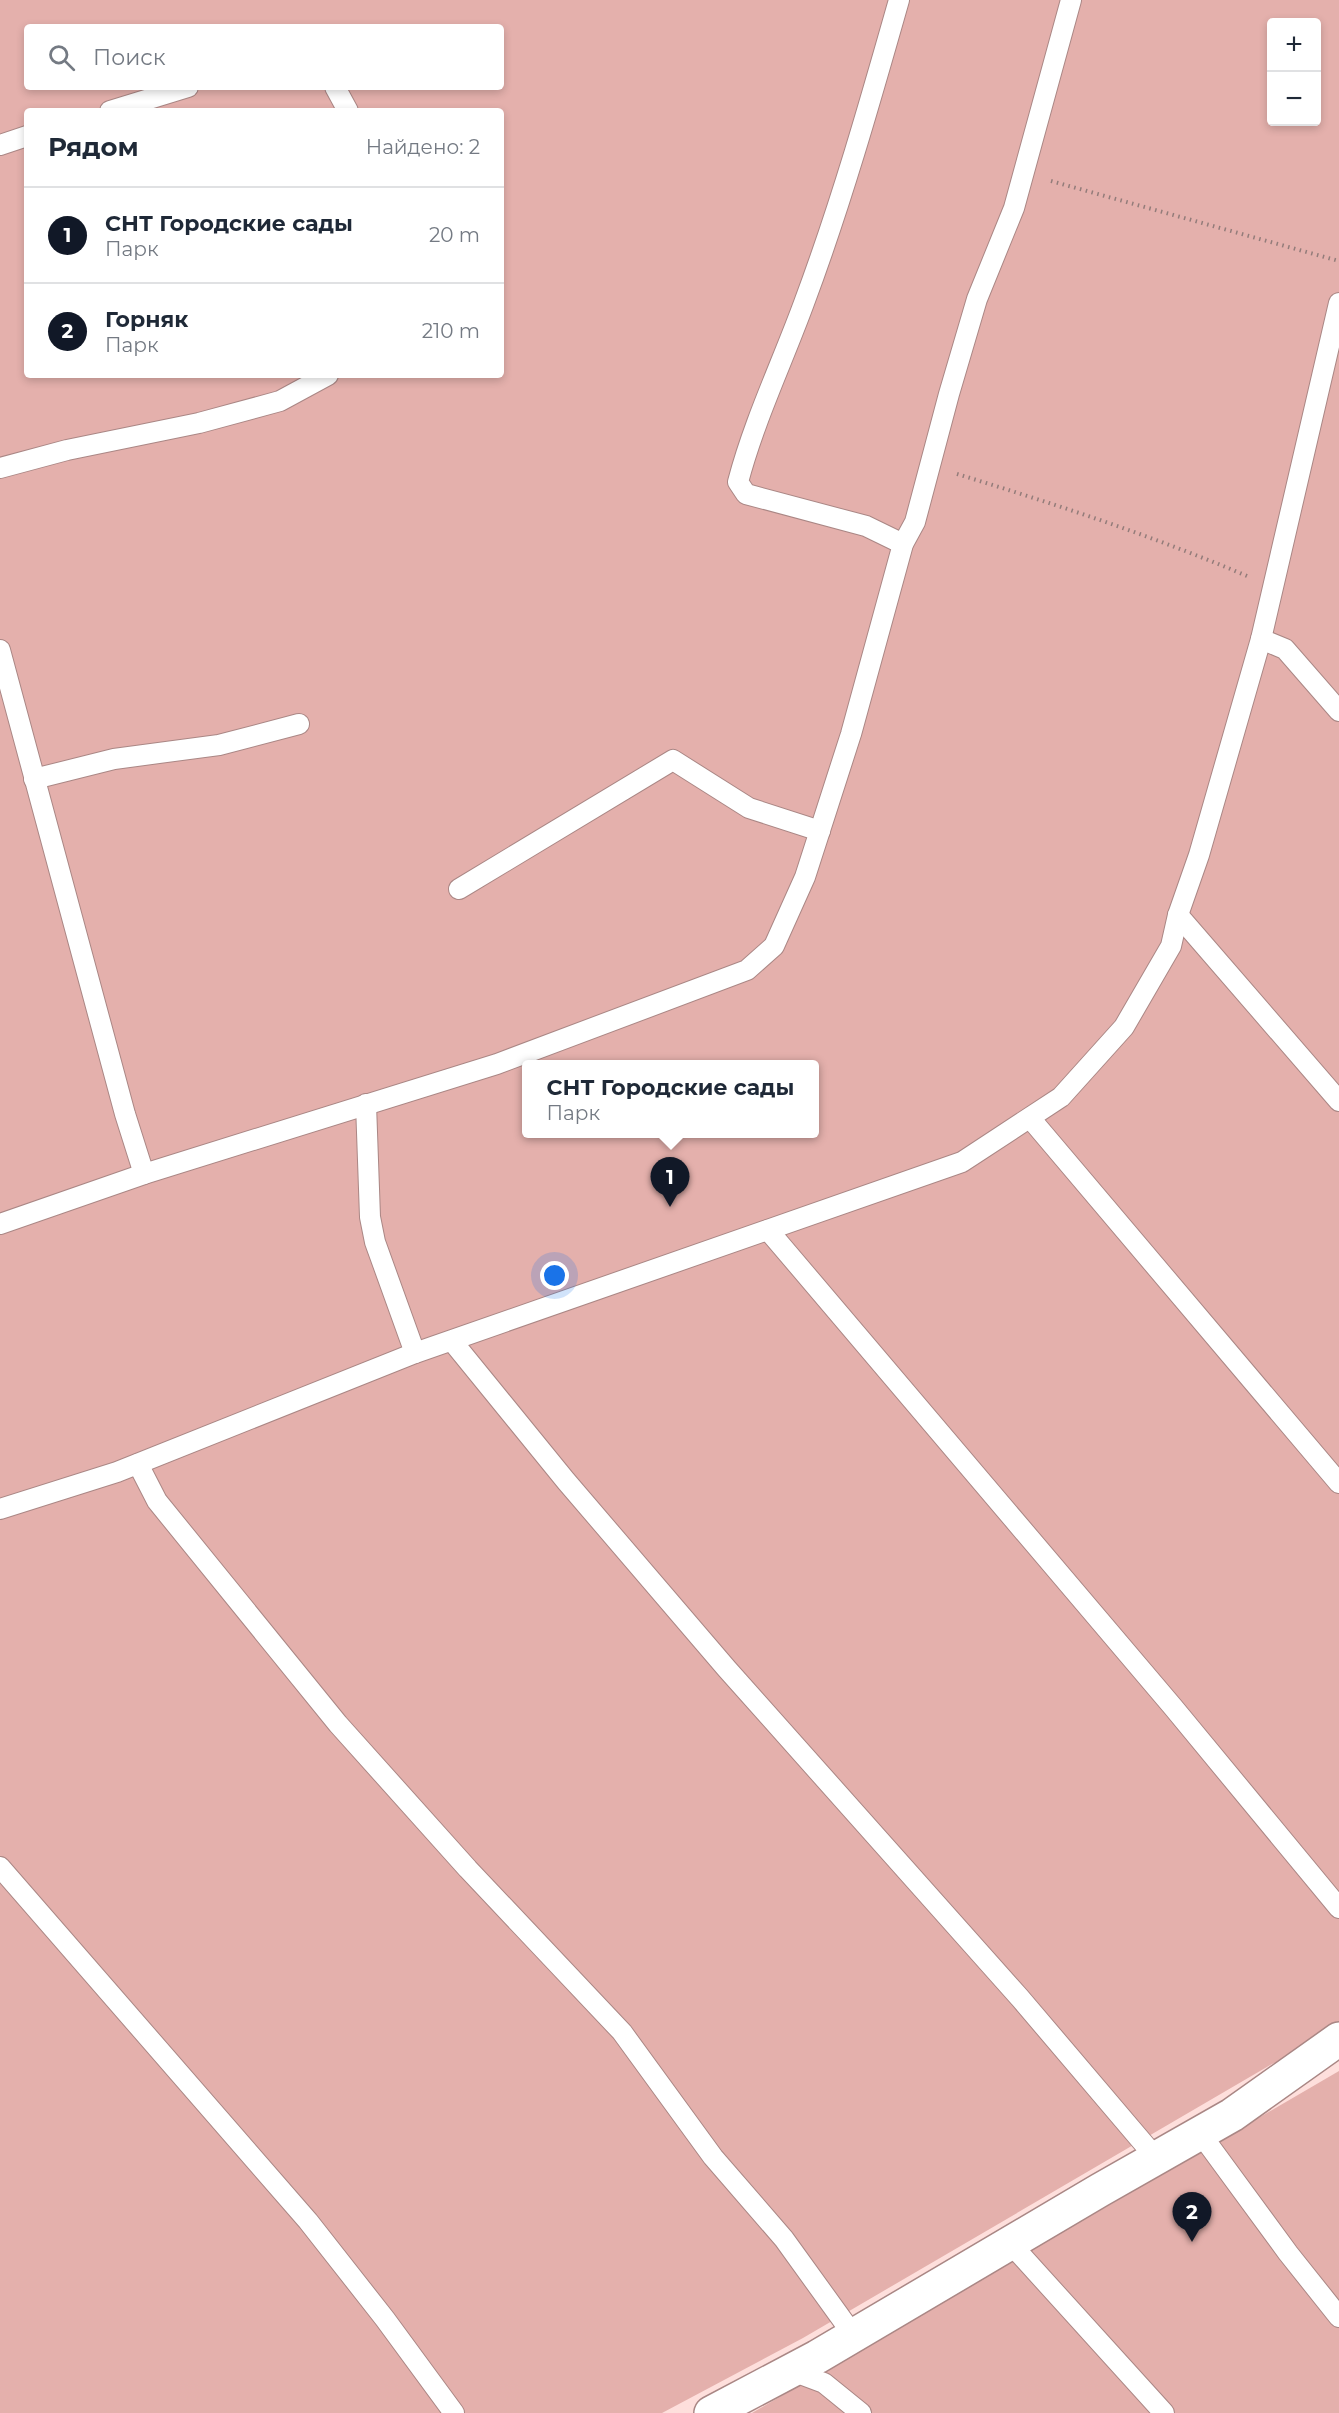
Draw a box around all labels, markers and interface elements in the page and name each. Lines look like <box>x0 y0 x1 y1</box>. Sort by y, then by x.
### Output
map controls <box>1267 18 1321 126</box>
button: + <box>1267 18 1321 72</box>
search box <box>24 24 504 90</box>
icon: search <box>45 41 78 74</box>
text: Поиск <box>93 44 165 71</box>
button: − <box>1267 72 1321 126</box>
text: Рядом <box>48 131 139 163</box>
text: Найдено: 2 <box>366 135 480 159</box>
text: СНТ Городские сады <box>105 210 353 237</box>
text: 1 <box>64 223 71 247</box>
text: 20 m <box>429 223 480 247</box>
text: Парк <box>105 237 159 261</box>
text: Горняк <box>105 306 188 333</box>
text: 2 <box>62 319 73 343</box>
text: 210 m <box>422 319 480 343</box>
text: Парк <box>105 333 159 357</box>
popup <box>522 1060 819 1138</box>
text: СНТ Городские сады <box>547 1074 794 1101</box>
text: Парк <box>547 1101 600 1125</box>
pin: 1 <box>650 1158 690 1207</box>
your location <box>540 1261 569 1290</box>
pin: 2 <box>1172 2192 1212 2242</box>

